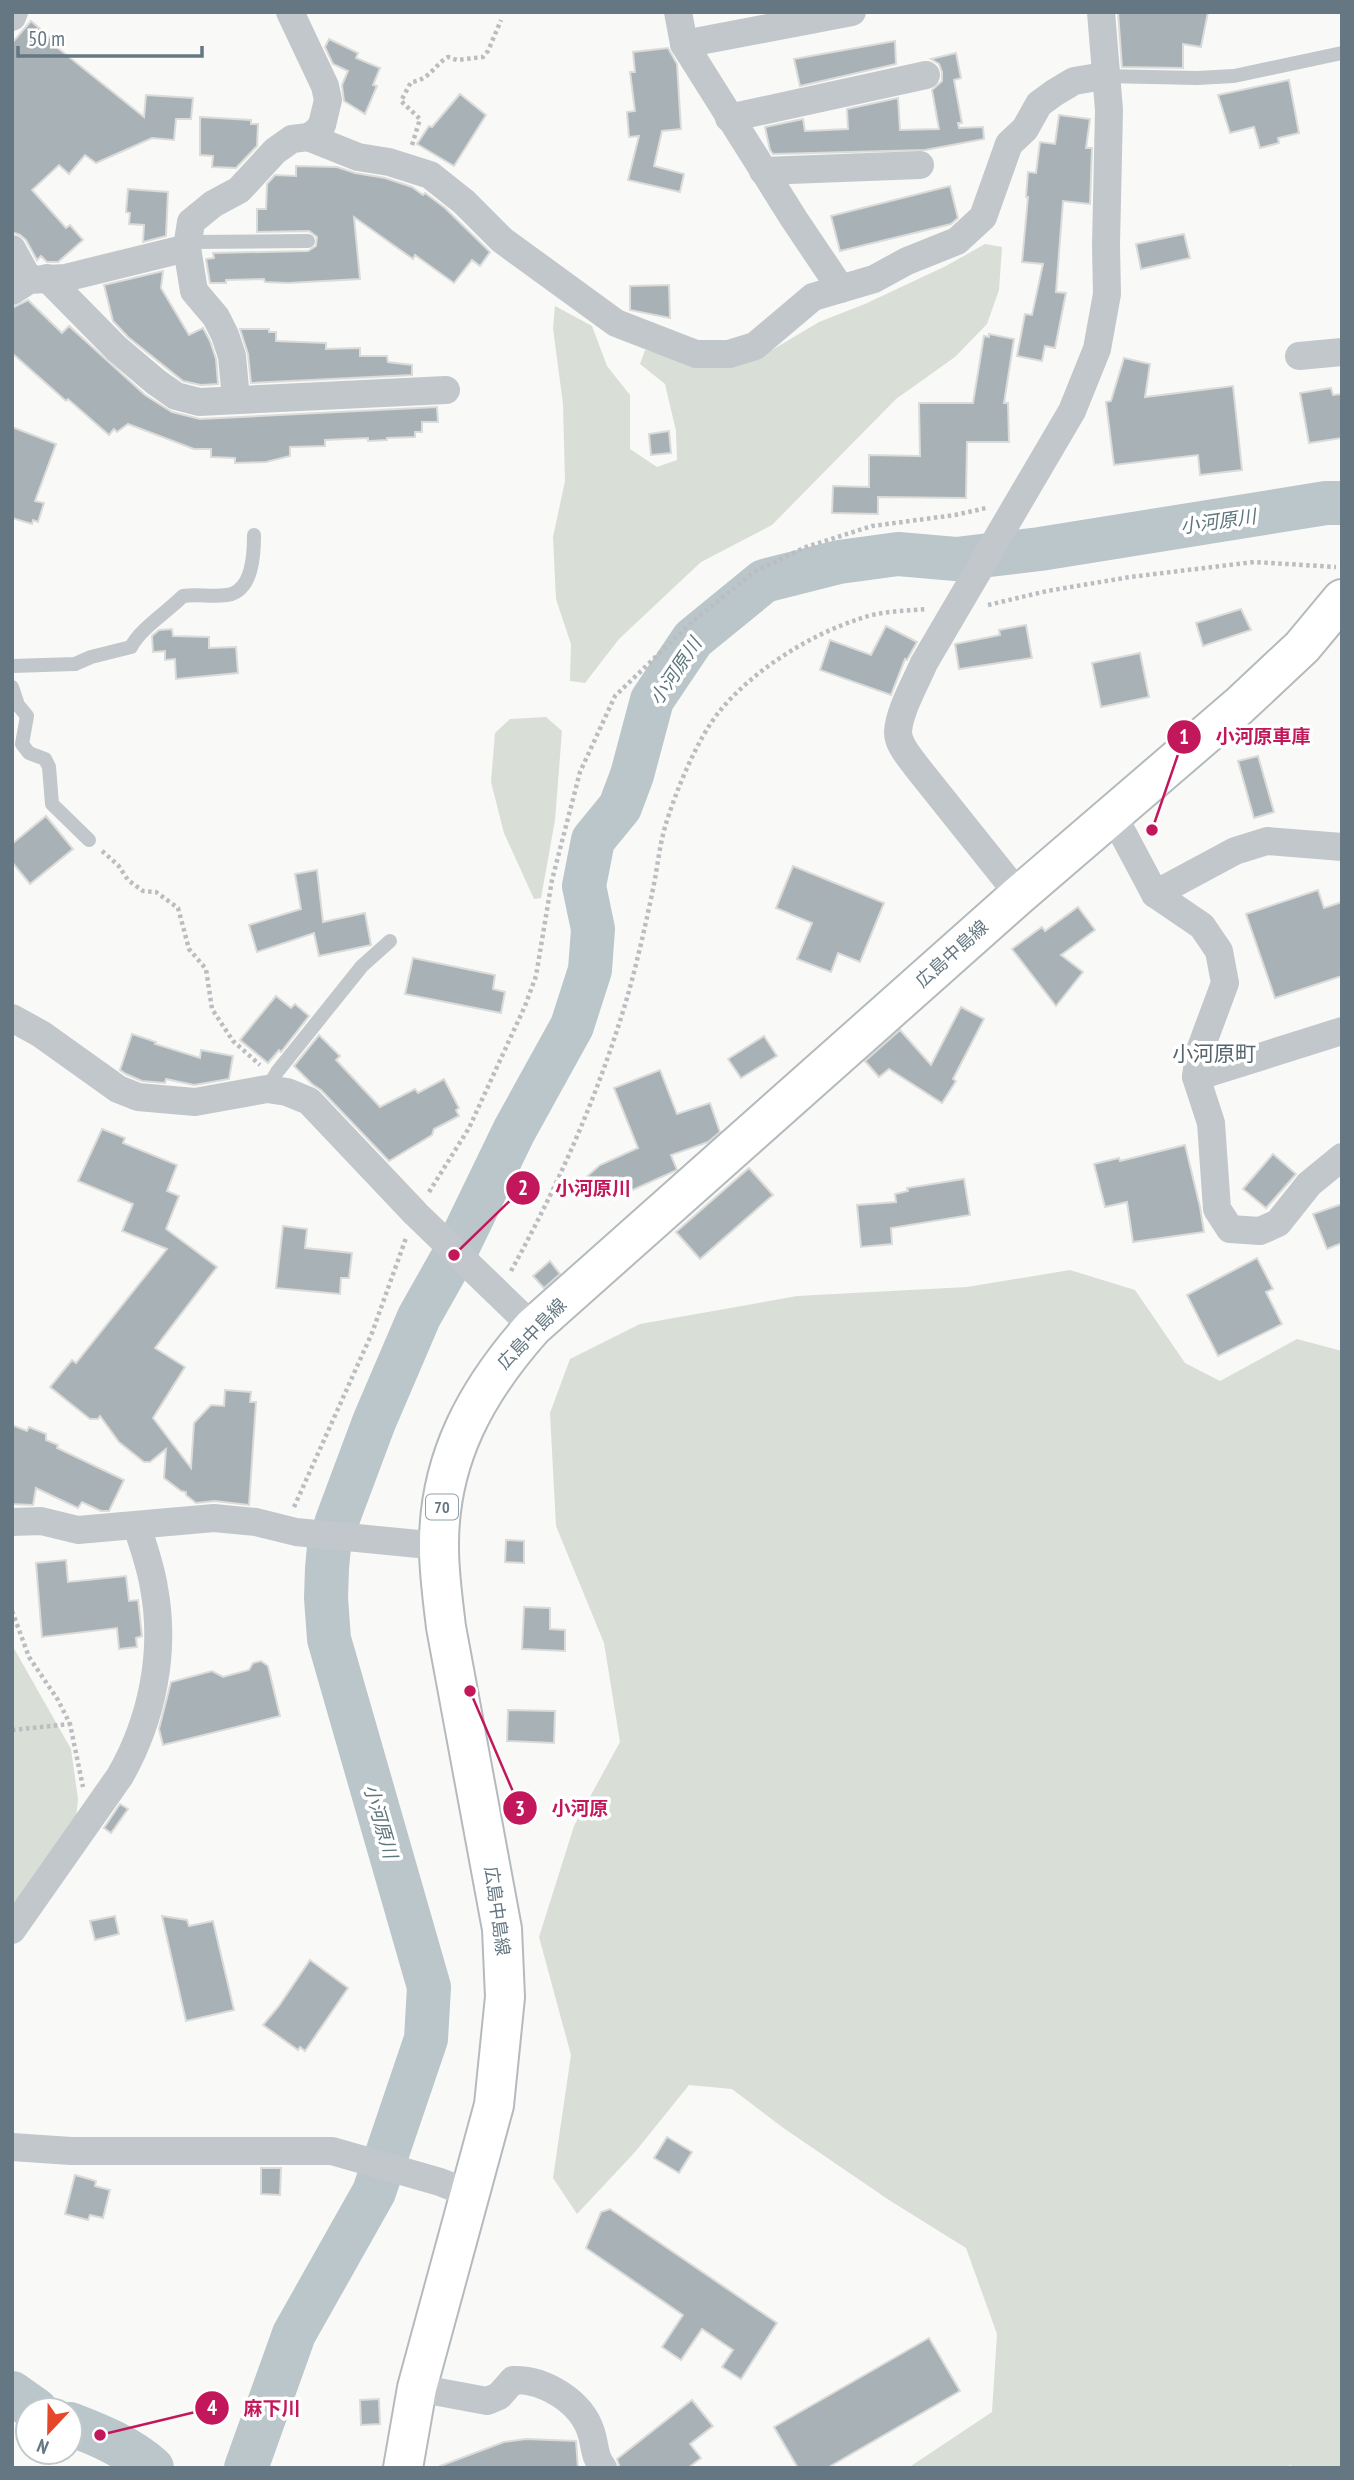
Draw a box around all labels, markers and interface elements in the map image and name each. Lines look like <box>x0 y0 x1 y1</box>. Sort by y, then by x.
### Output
scale bar <box>18 14 201 58</box>
text: 50 m <box>28 25 65 52</box>
water label: 小河原川 <box>1179 504 1259 538</box>
water label: 小河原川 <box>644 631 707 709</box>
callout: 小河原車庫 <box>1167 717 1325 757</box>
text: 1 <box>1179 723 1189 750</box>
text: 小河原車庫 <box>1215 724 1311 748</box>
street label: 広島中島線 <box>911 915 993 992</box>
district label: 小河原町 <box>1172 1040 1256 1067</box>
callout: 小河原川 <box>506 1168 645 1208</box>
text: 2 <box>518 1174 528 1201</box>
text: 小河原川 <box>555 1176 631 1200</box>
street label: 広島中島線 <box>492 1293 571 1374</box>
road number: 70 <box>426 1494 458 1520</box>
water label: 小河原川 <box>359 1781 404 1863</box>
callout: 小河原 <box>502 1788 622 1828</box>
text: 3 <box>515 1795 525 1822</box>
text: 小河原 <box>551 1796 609 1820</box>
street label: 広島中島線 <box>480 1865 515 1957</box>
callout: 麻下川 <box>194 2388 314 2428</box>
text: 4 <box>207 2394 217 2421</box>
north arrow <box>14 2396 84 2466</box>
text: 麻下川 <box>243 2396 301 2420</box>
text: N <box>33 2434 52 2460</box>

